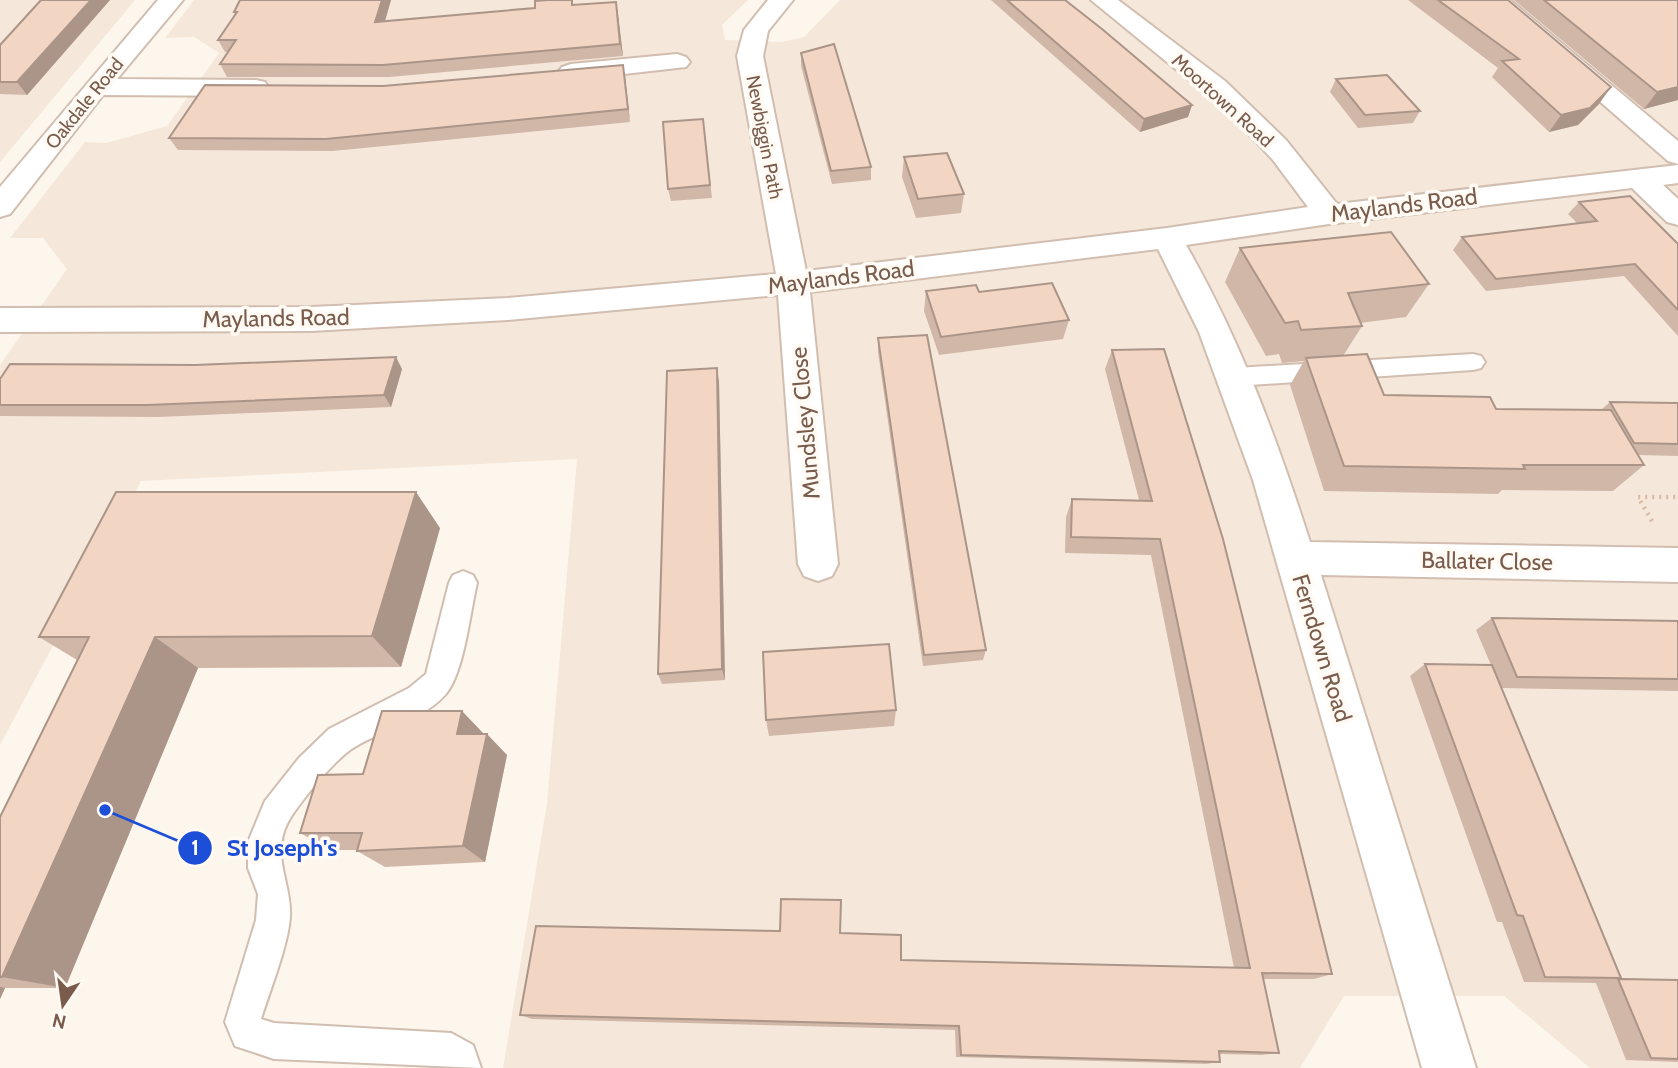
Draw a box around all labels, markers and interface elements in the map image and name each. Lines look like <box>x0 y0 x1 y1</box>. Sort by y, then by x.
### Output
street label: Moortown Road <box>1167 49 1278 152</box>
street label: Oakdale Road <box>41 53 128 154</box>
street label: Newbiggin Path <box>741 73 788 201</box>
street label: Maylands Road <box>1329 182 1479 228</box>
street label: Maylands Road <box>766 254 916 300</box>
street label: Maylands Road <box>202 303 350 333</box>
street label: Mundsley Close <box>784 345 826 500</box>
street label: Ballater Close <box>1421 546 1553 576</box>
street label: Ferndown Road <box>1286 571 1358 725</box>
callout: St Joseph's <box>177 825 351 870</box>
text: St Joseph's <box>227 833 337 862</box>
text: 1 <box>191 835 199 860</box>
north arrow <box>28 970 98 1040</box>
text: N <box>50 1008 68 1034</box>

